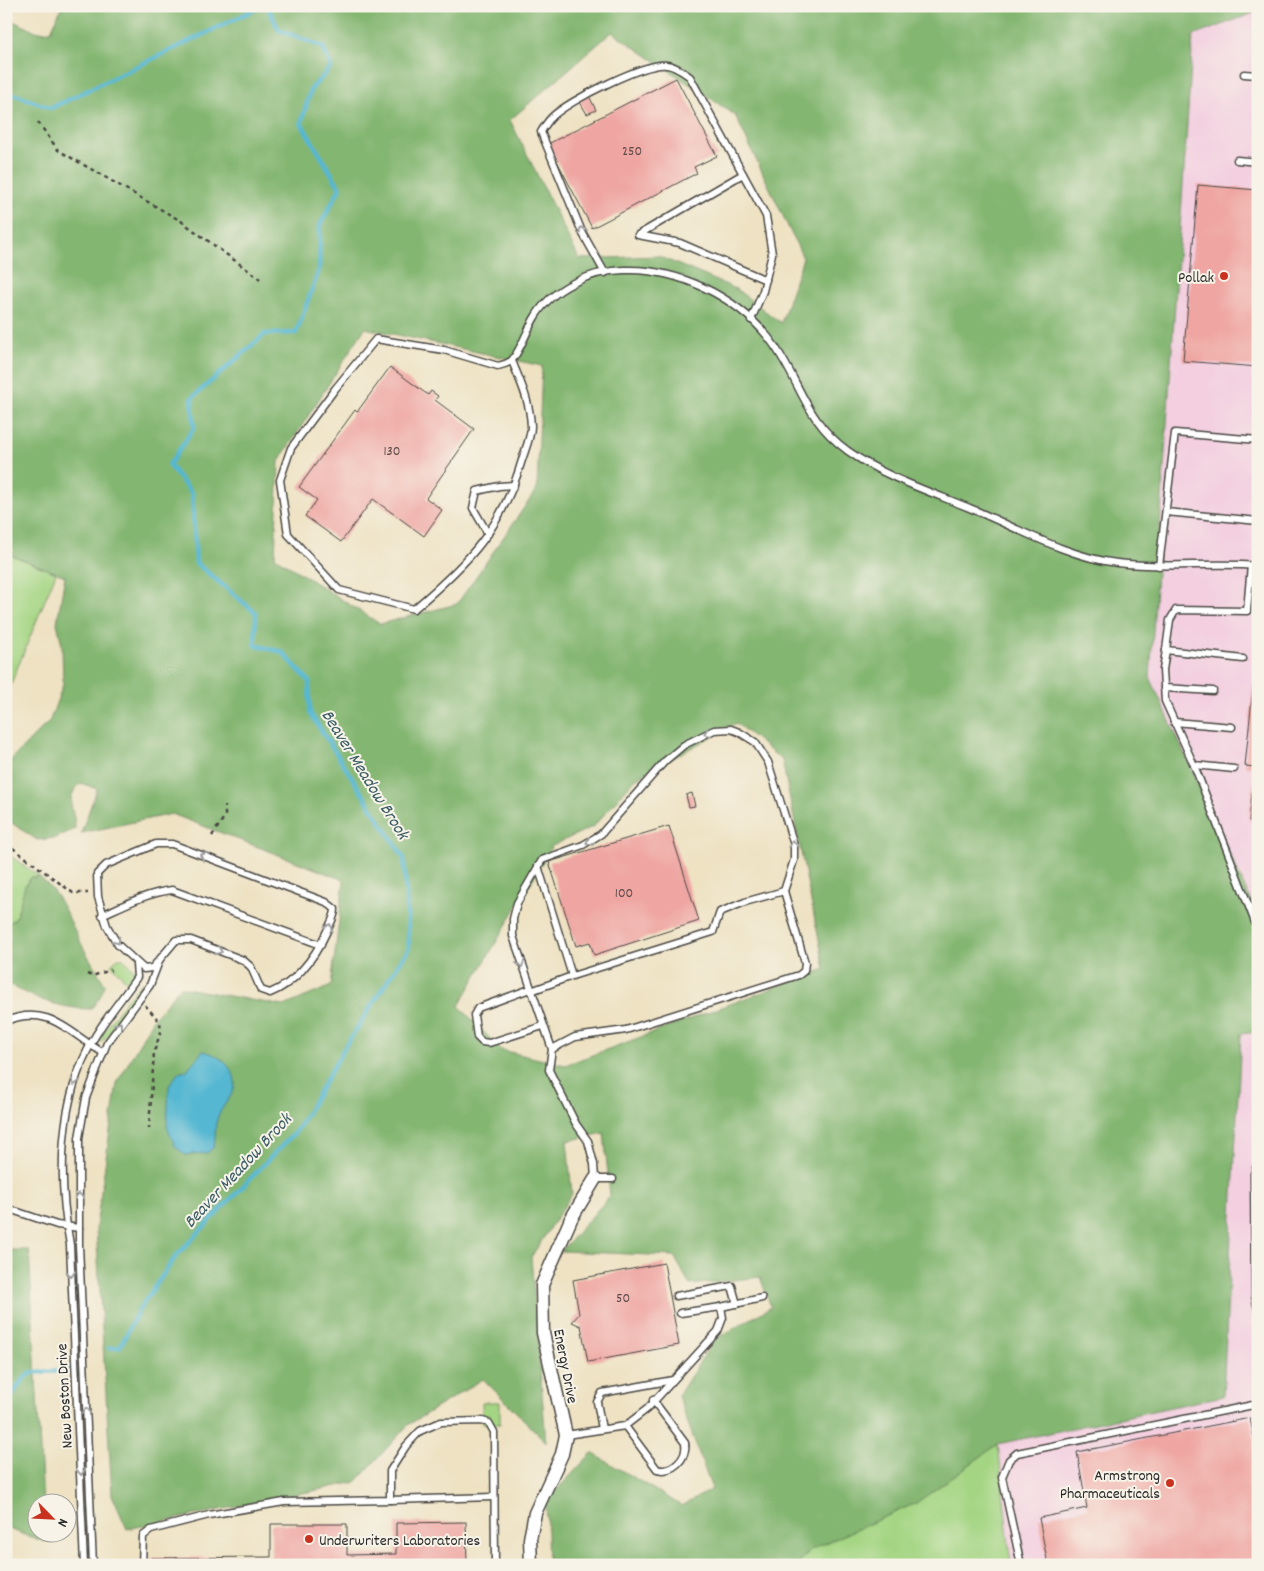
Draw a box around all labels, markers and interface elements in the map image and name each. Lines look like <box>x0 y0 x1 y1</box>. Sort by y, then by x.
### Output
house number: 250 <box>622 142 642 162</box>
one-way arrow <box>577 226 588 235</box>
place label: Pollak <box>1178 267 1214 290</box>
marker: Pollak <box>1218 270 1230 282</box>
house number: 130 <box>384 442 400 462</box>
water label: Beaver Meadow Brook <box>314 706 415 846</box>
one-way arrow <box>703 726 712 737</box>
one-way arrow <box>585 836 594 846</box>
one-way arrow <box>788 840 799 849</box>
one-way arrow <box>199 852 208 862</box>
house number: 100 <box>615 884 633 904</box>
one-way arrow <box>323 923 333 932</box>
one-way arrow <box>111 935 120 945</box>
one-way arrow <box>214 945 223 955</box>
one-way arrow <box>516 959 526 967</box>
one-way arrow <box>113 1021 122 1030</box>
one-way arrow <box>71 1078 81 1086</box>
water label: Beaver Meadow Brook <box>179 1108 300 1235</box>
one-way arrow <box>74 1192 85 1200</box>
one-way arrow <box>66 1271 77 1279</box>
house number: 50 <box>616 1289 630 1309</box>
street label: Energy Drive <box>546 1327 583 1406</box>
street label: New Boston Drive <box>51 1343 80 1449</box>
one-way arrow <box>81 1407 92 1415</box>
place label: Armstrong Pharmaceuticals <box>1060 1465 1160 1506</box>
one-way arrow <box>75 1468 86 1476</box>
marker: Armstrong Pharmaceuticals <box>1164 1477 1176 1489</box>
north arrow <box>28 1494 78 1544</box>
text: N <box>51 1515 73 1530</box>
place label: Underwriters Laboratories <box>319 1530 480 1553</box>
marker: Underwriters Laboratories <box>303 1533 315 1545</box>

